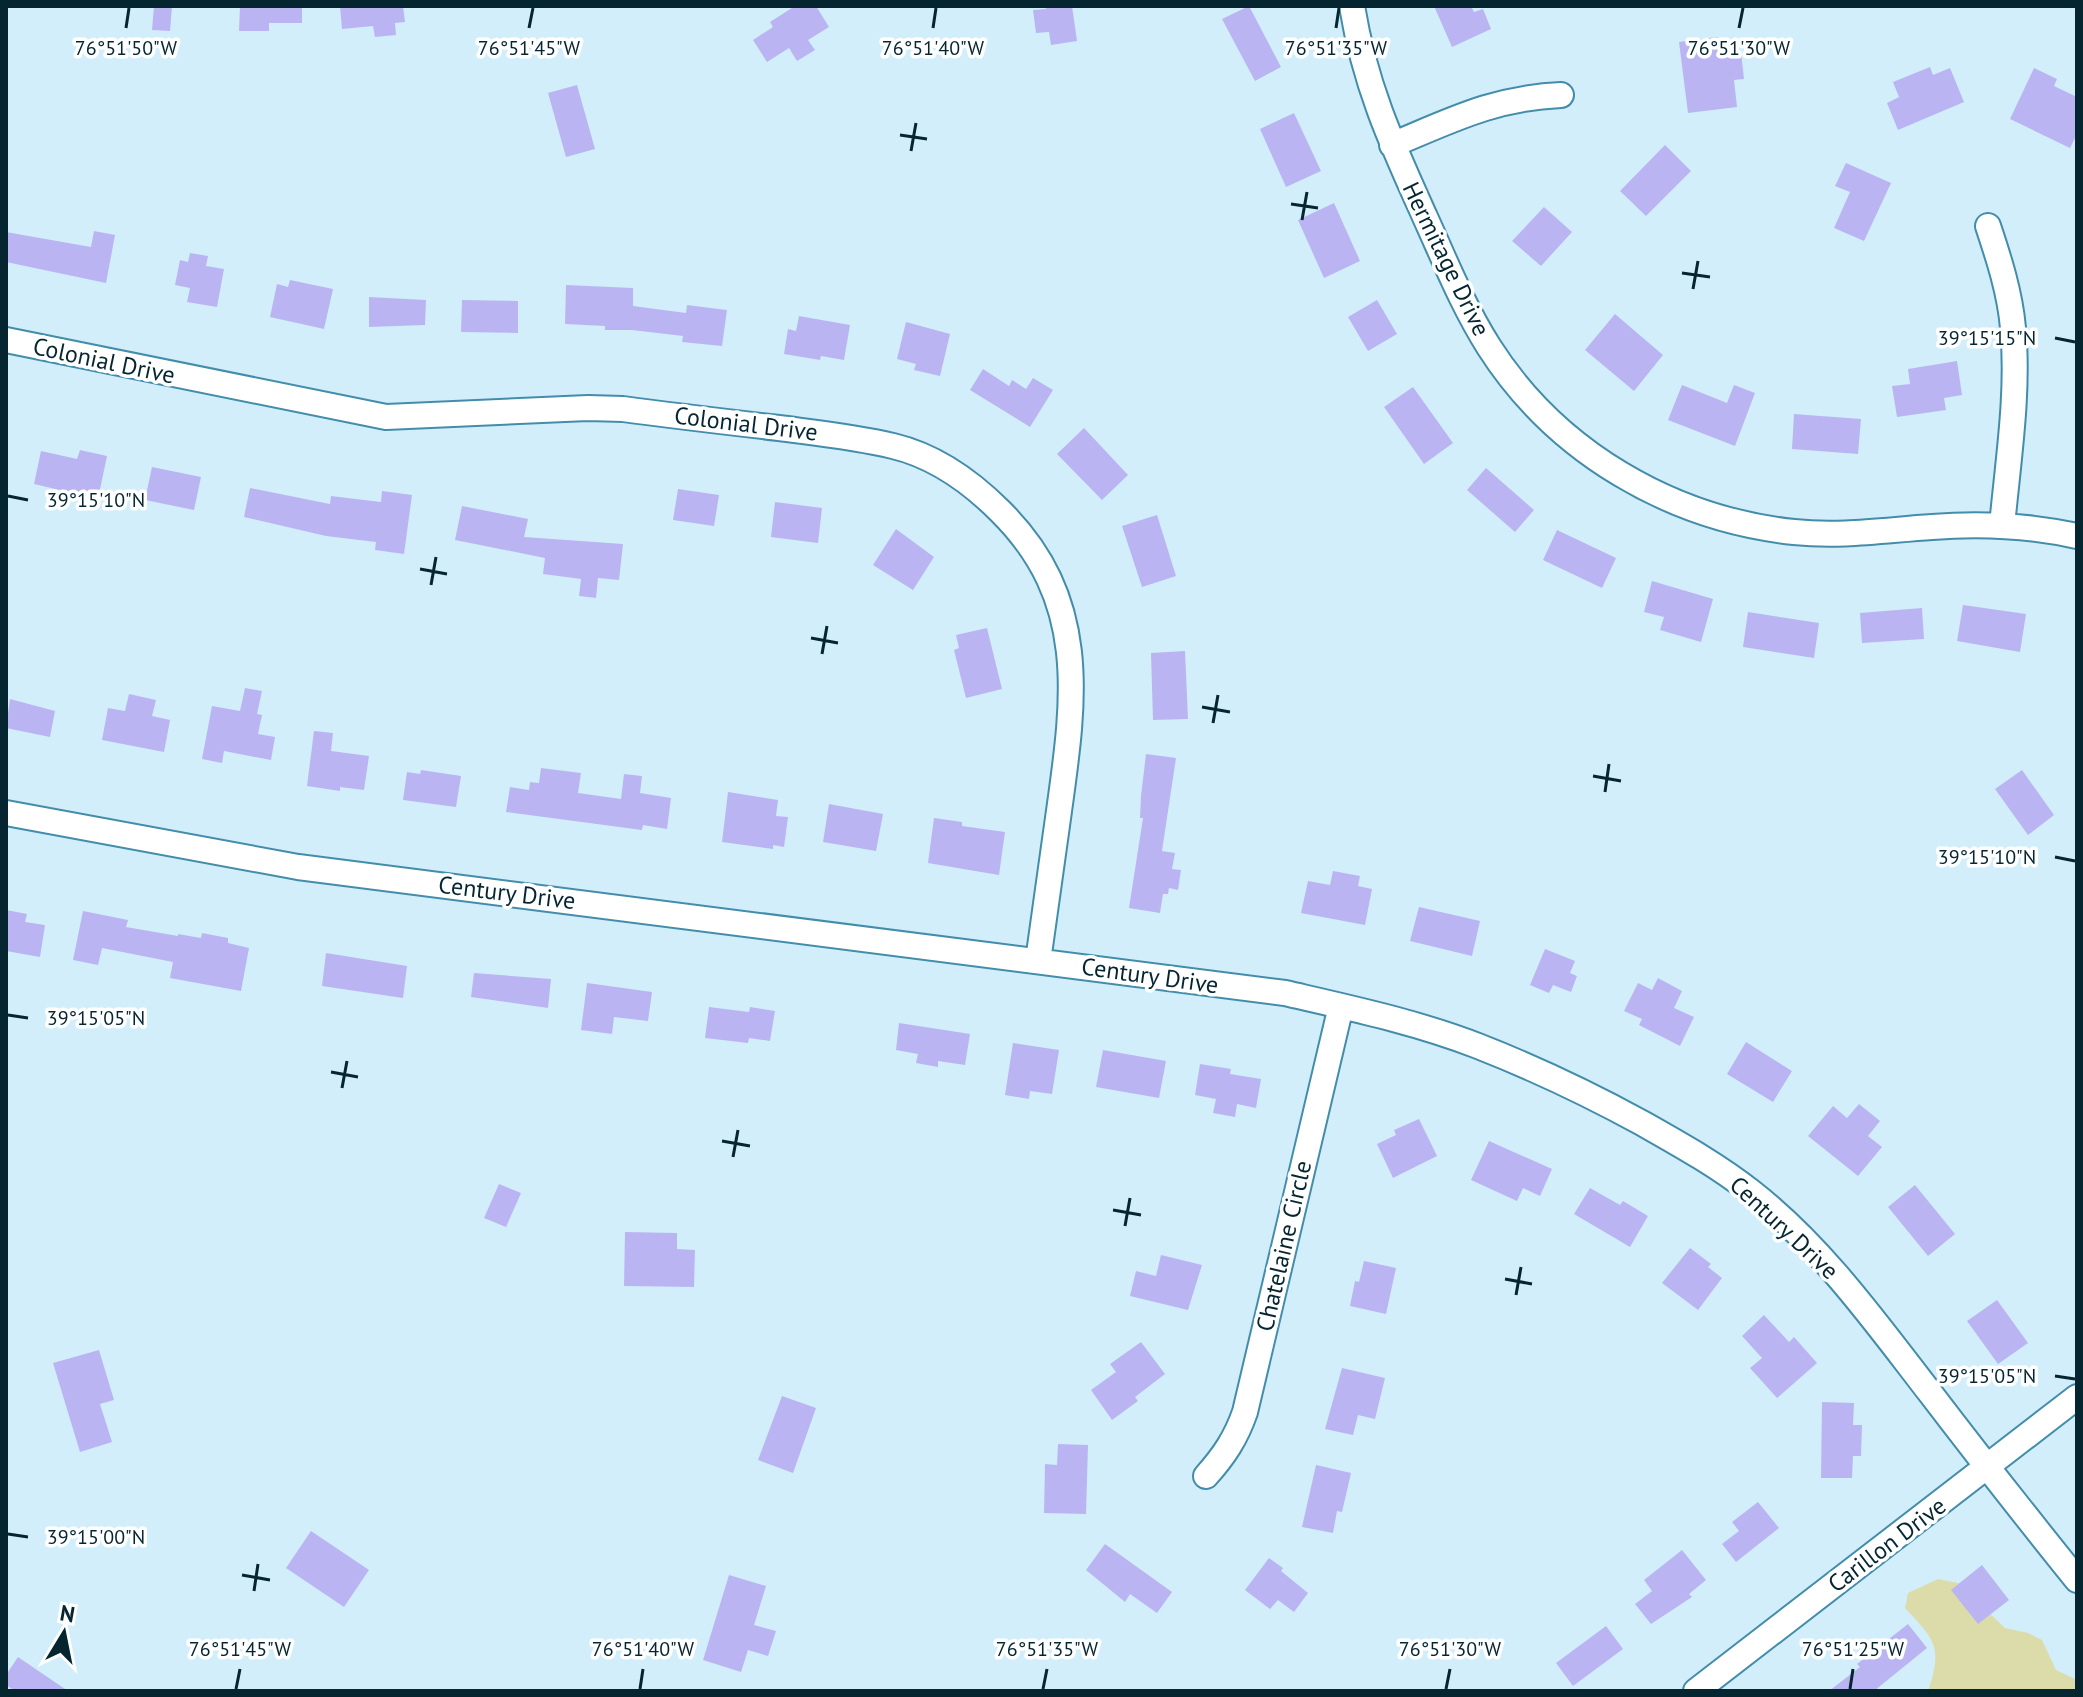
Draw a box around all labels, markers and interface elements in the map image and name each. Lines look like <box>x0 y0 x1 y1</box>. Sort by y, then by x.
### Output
text: 76°51'50"W <box>75 35 178 61</box>
text: 76°51'45"W <box>478 35 581 61</box>
text: 76°51'40"W <box>882 35 985 61</box>
text: 76°51'35"W <box>1285 35 1388 61</box>
text: 76°51'30"W <box>1688 35 1791 61</box>
street label: Hermitage Drive <box>1396 177 1497 341</box>
text: 39°15'15"N <box>1938 325 2036 351</box>
street label: Colonial Drive <box>30 330 178 391</box>
street label: Colonial Drive <box>673 399 820 448</box>
text: 39°15'10"N <box>47 487 145 513</box>
text: 39°15'10"N <box>1938 844 2036 870</box>
street label: Century Drive <box>437 869 577 916</box>
street label: Century Drive <box>1080 951 1221 1000</box>
text: 39°15'05"N <box>47 1005 145 1031</box>
street label: Chatelaine Circle <box>1249 1158 1318 1334</box>
street label: Century Drive <box>1723 1169 1845 1286</box>
text: 39°15'05"N <box>1938 1363 2036 1389</box>
street label: Carillon Drive <box>1821 1490 1952 1599</box>
text: 39°15'00"N <box>47 1524 145 1550</box>
north arrow <box>24 1593 104 1673</box>
text: N <box>58 1598 77 1628</box>
text: 76°51'45"W <box>189 1636 292 1662</box>
text: 76°51'40"W <box>592 1636 695 1662</box>
text: 76°51'35"W <box>996 1636 1099 1662</box>
text: 76°51'30"W <box>1399 1636 1502 1662</box>
text: 76°51'25"W <box>1802 1636 1905 1662</box>

